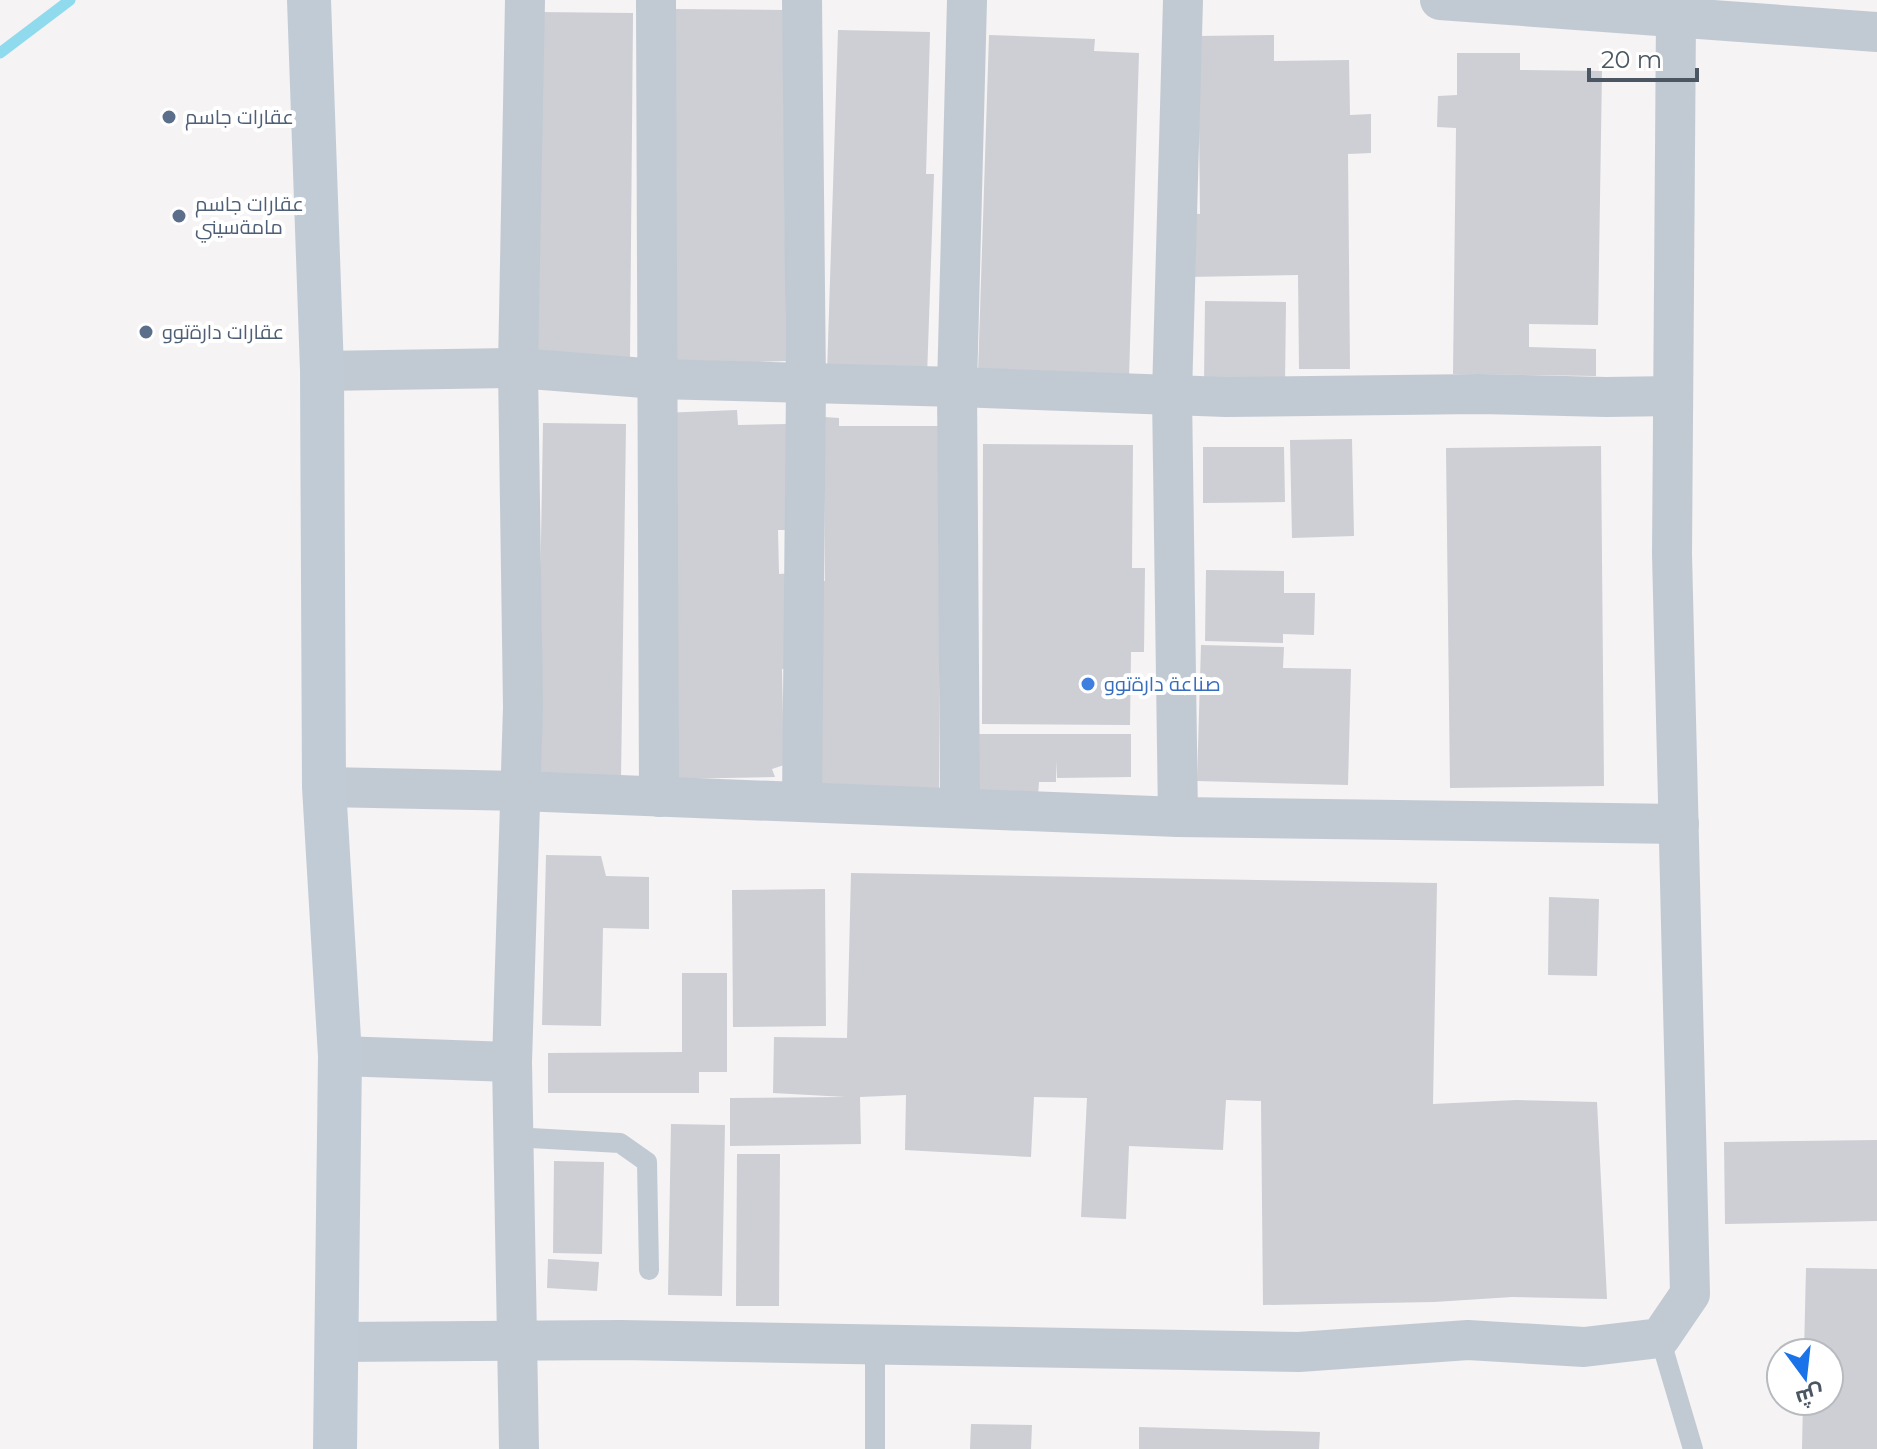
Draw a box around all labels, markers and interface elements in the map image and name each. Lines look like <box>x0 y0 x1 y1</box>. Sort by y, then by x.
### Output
scale bar <box>1589 32 1697 82</box>
text: 20 m <box>1601 45 1662 74</box>
place label: عقارات جاسم <box>185 105 294 131</box>
marker: عقارات جاسم <box>160 108 178 126</box>
place label: عقارات جاسم مامةسيني <box>195 192 304 243</box>
marker: عقارات جاسم مامةسيني <box>170 207 188 225</box>
place label: عقارات دارةتوو <box>162 320 284 344</box>
marker: عقارات دارةتوو <box>137 323 155 341</box>
place label: صناعة دارةتوو <box>1104 672 1221 696</box>
marker: صناعة دارةتوو <box>1079 675 1097 693</box>
north arrow <box>1765 1337 1845 1417</box>
text: ش <box>1793 1379 1827 1413</box>

